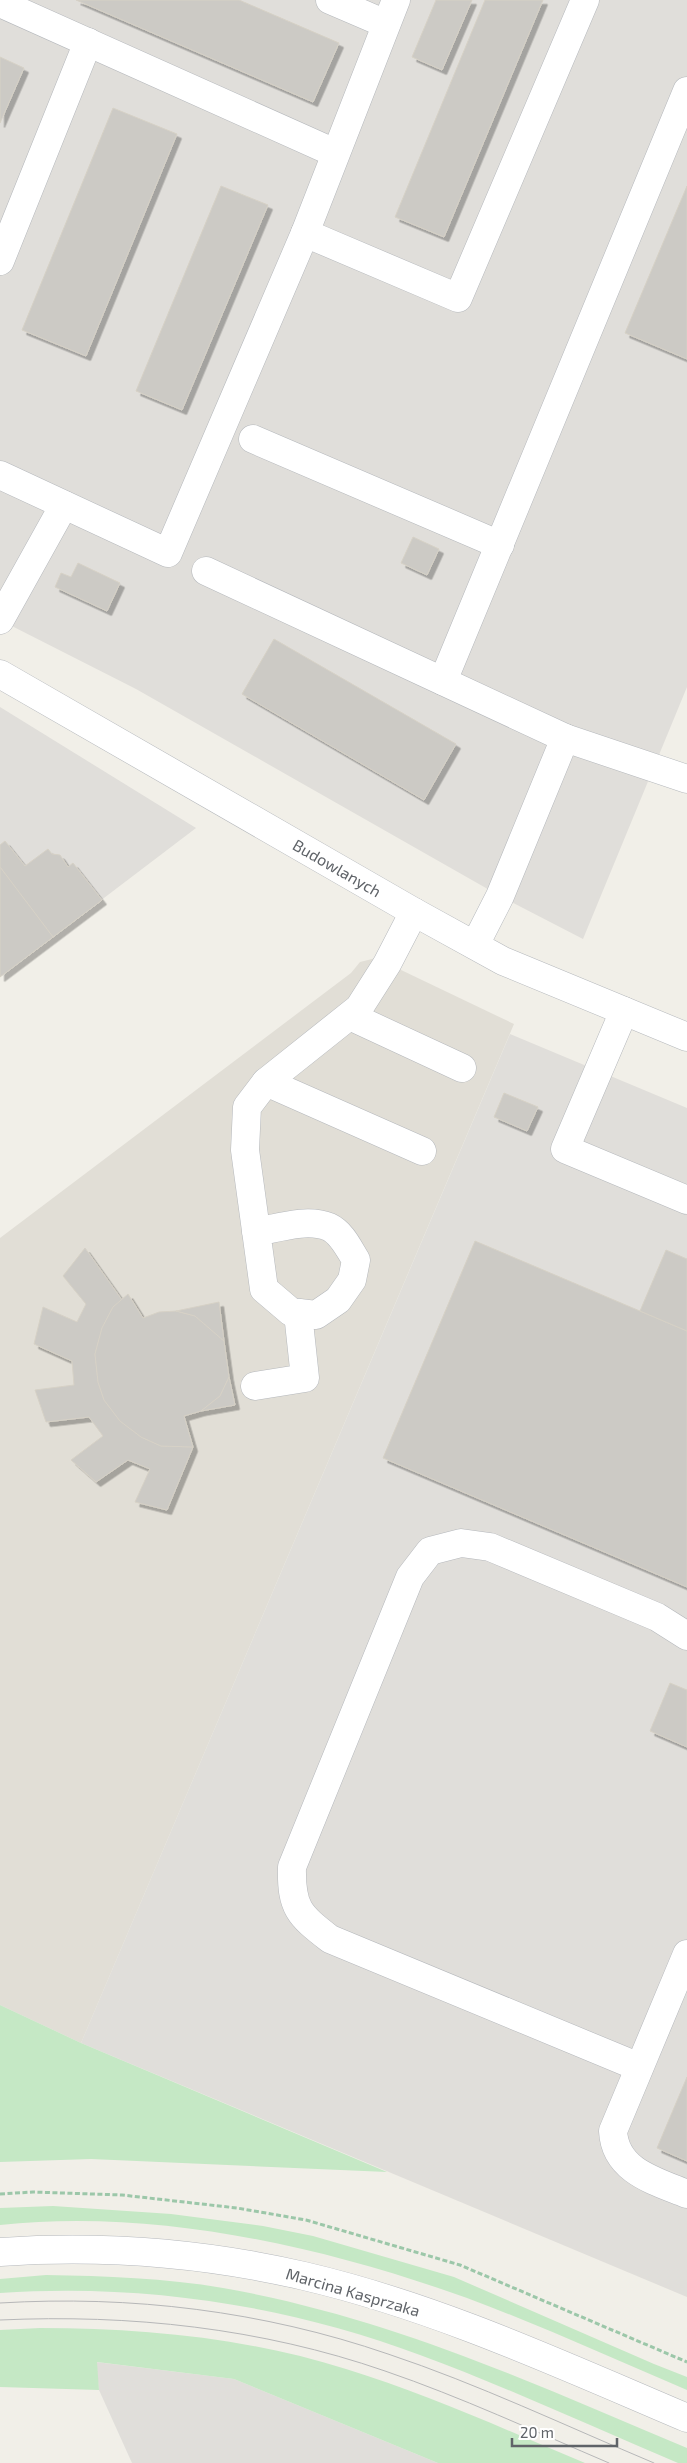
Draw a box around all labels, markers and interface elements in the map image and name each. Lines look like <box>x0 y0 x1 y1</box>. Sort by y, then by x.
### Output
street label: Budowlanych <box>290 835 385 900</box>
street label: Marcina Kasprzaka <box>284 2263 422 2320</box>
scale bar <box>512 2416 617 2448</box>
text: 20 m <box>520 2423 554 2441</box>

